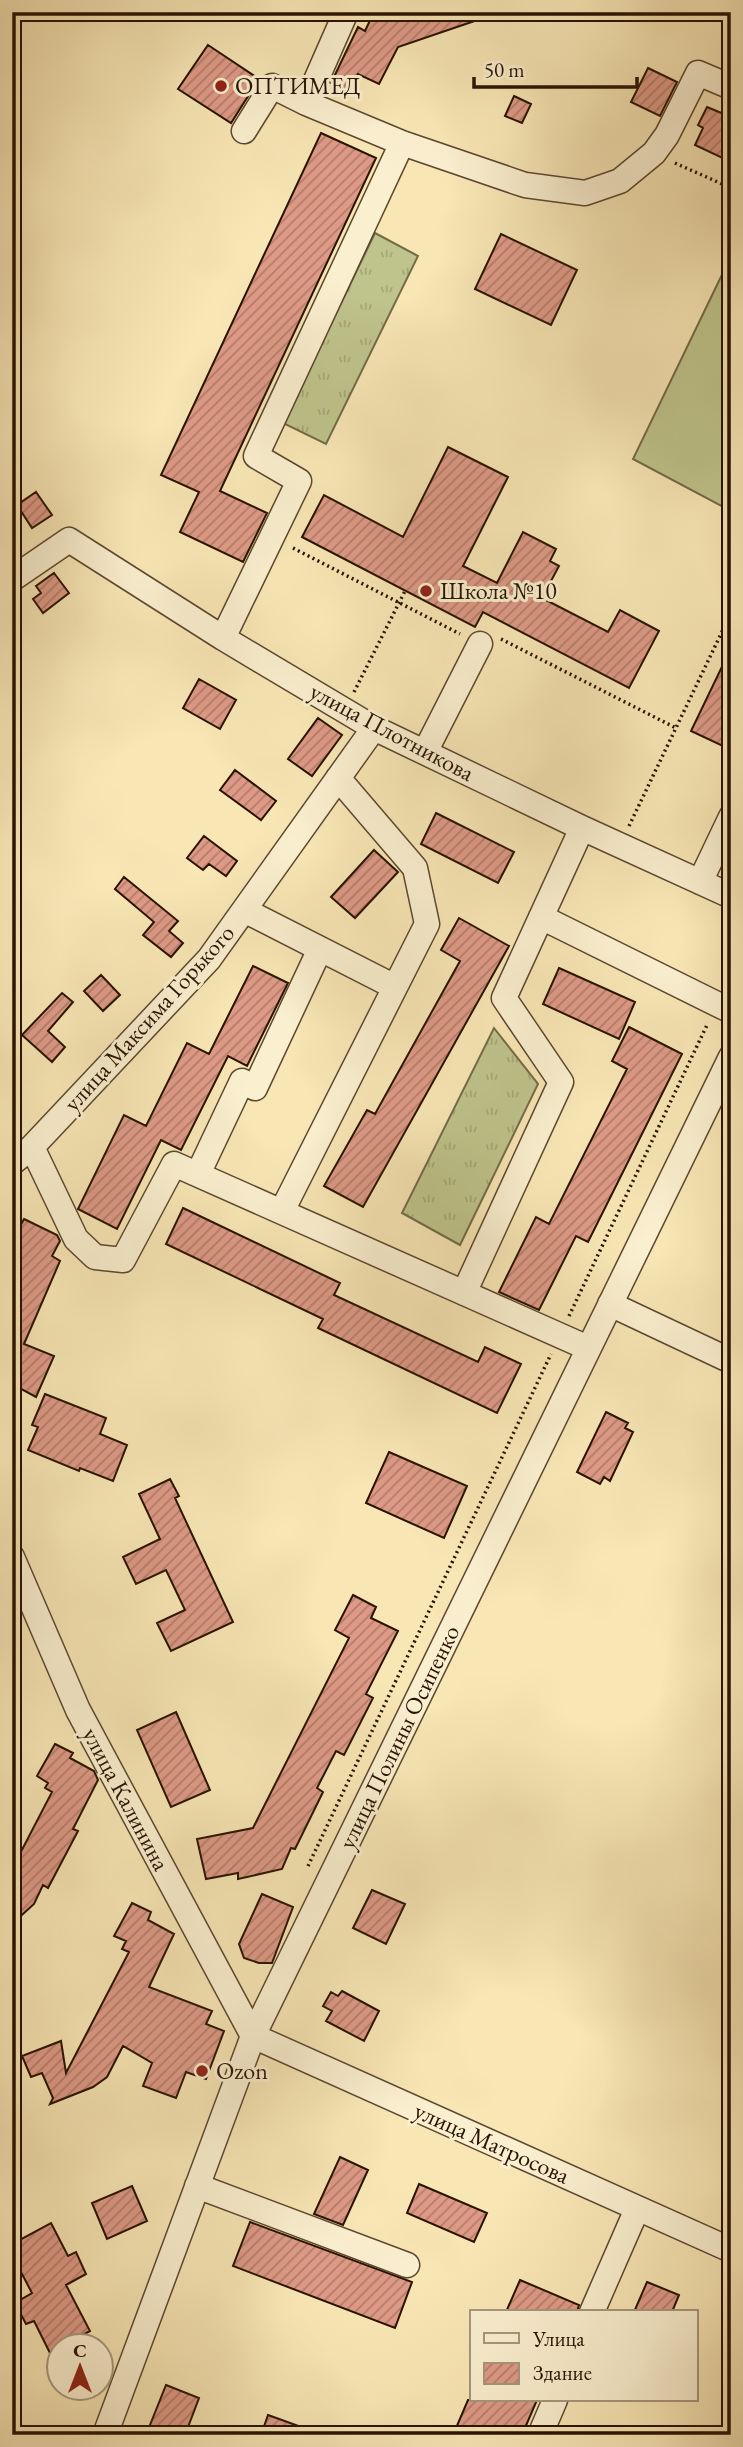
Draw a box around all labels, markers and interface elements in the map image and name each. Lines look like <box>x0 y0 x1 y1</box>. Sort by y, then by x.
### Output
scale bar <box>474 46 636 90</box>
text: 50 m <box>484 56 525 83</box>
place label: ОПТИМЕД <box>235 70 361 101</box>
marker: ОПТИМЕД <box>213 78 229 94</box>
place label: Школа №10 <box>440 575 557 606</box>
marker: Школа №10 <box>418 583 434 599</box>
street label: улица Плотникова <box>305 675 480 788</box>
street label: улица Максима Горького <box>56 918 241 1118</box>
street label: улица Полины Осипенко <box>331 1620 466 1854</box>
street label: улица Калинина <box>76 1722 177 1876</box>
place label: Ozon <box>216 2055 268 2086</box>
marker: Ozon <box>194 2063 210 2079</box>
street label: улица Матросова <box>410 2094 575 2191</box>
legend <box>470 2310 698 2402</box>
text: Улица <box>532 2325 585 2352</box>
north arrow <box>46 2332 116 2402</box>
text: С <box>73 2338 87 2363</box>
text: Здание <box>533 2359 592 2386</box>

